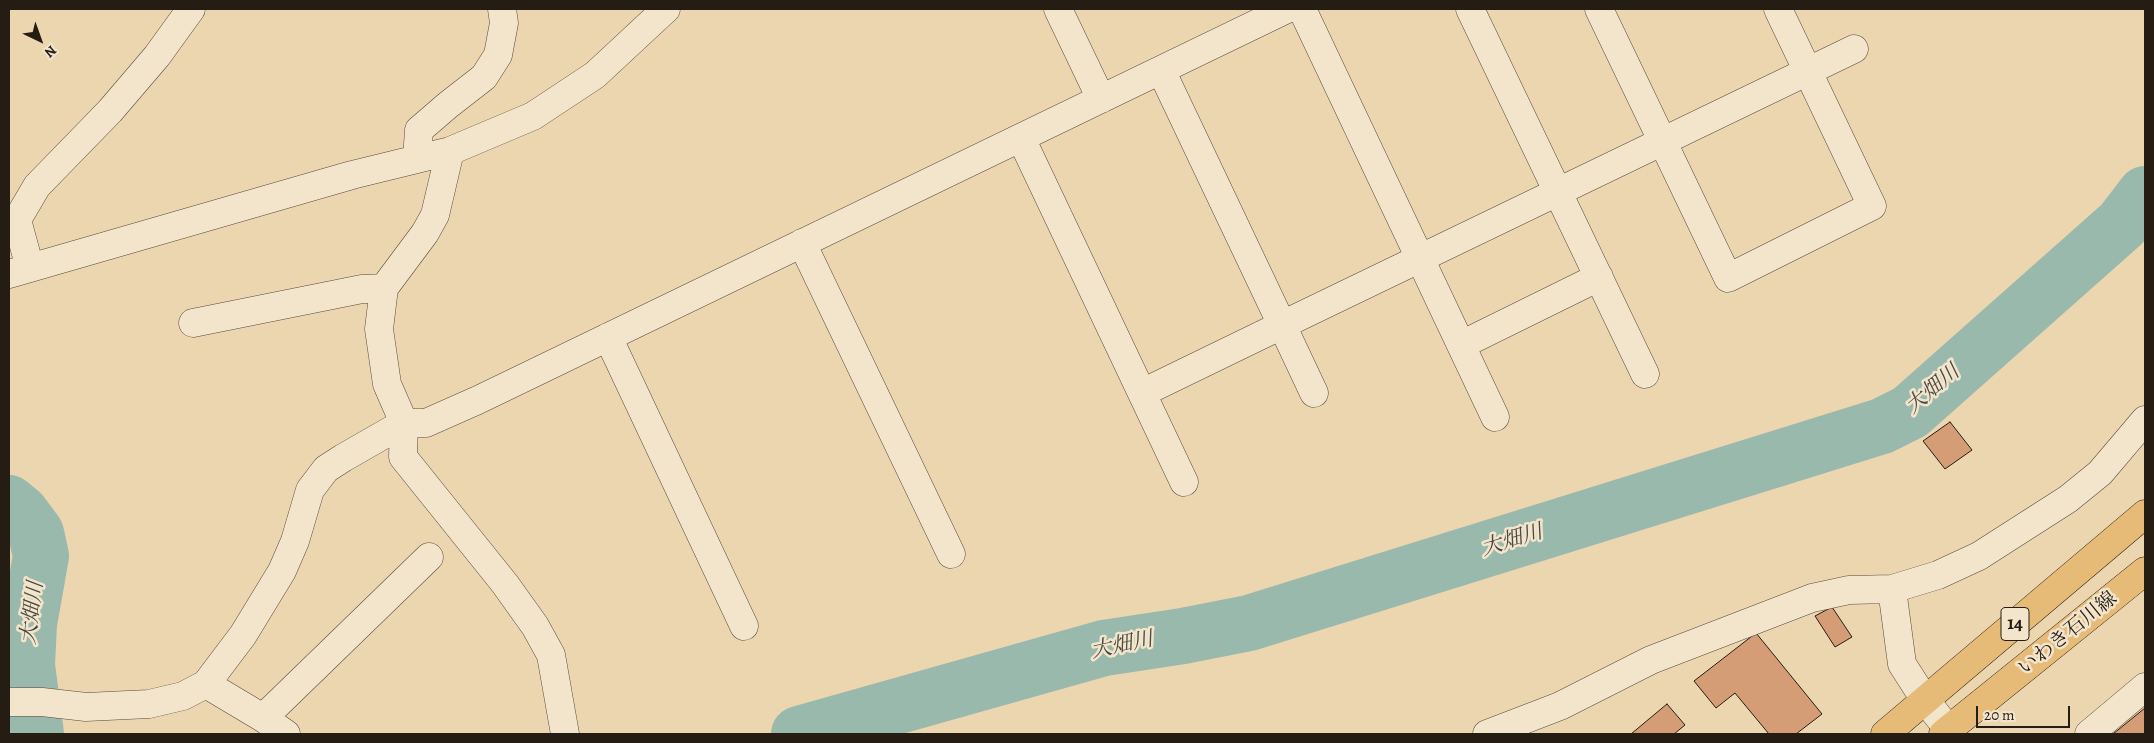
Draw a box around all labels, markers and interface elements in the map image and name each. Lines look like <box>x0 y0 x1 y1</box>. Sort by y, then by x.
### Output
north arrow <box>15 15 65 65</box>
text: N <box>40 41 61 62</box>
water label: 大畑川 <box>1901 360 1965 420</box>
water label: 大畑川 <box>1478 520 1546 562</box>
water label: 大畑川 <box>17 580 49 646</box>
street label: いわき石川線 <box>2014 587 2122 681</box>
road number: 14 <box>2001 608 2029 640</box>
water label: 大畑川 <box>1089 627 1155 665</box>
scale bar <box>1979 696 2073 728</box>
text: 20 m <box>1984 705 2015 725</box>

